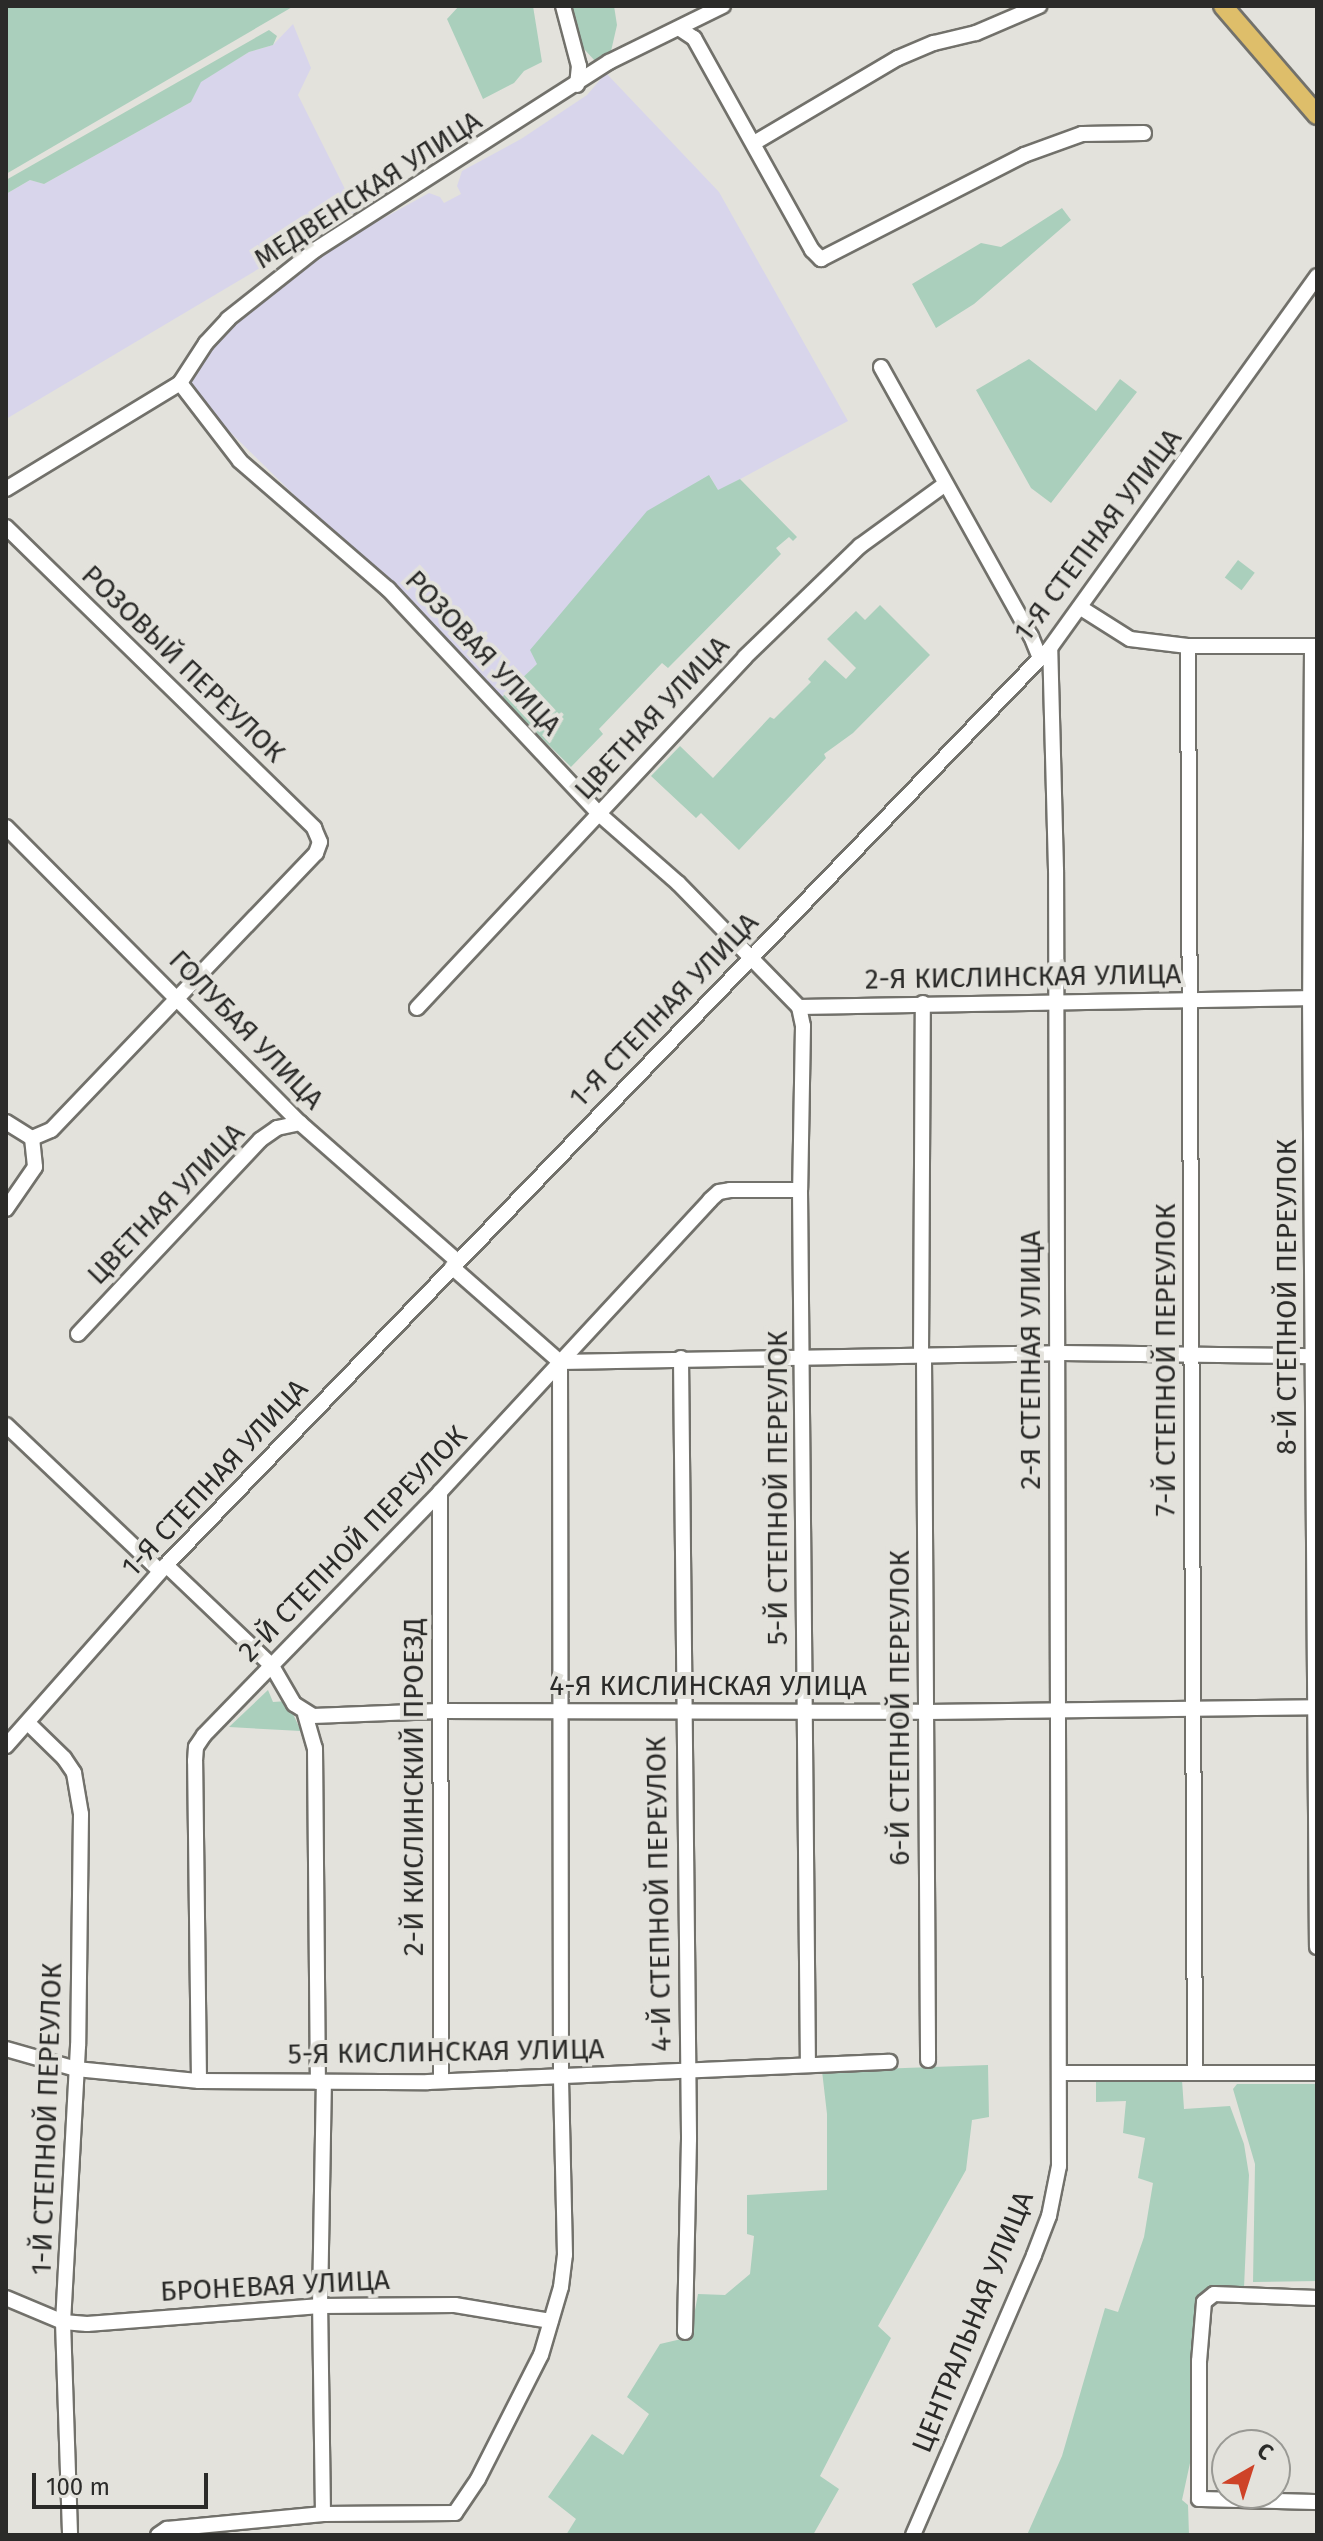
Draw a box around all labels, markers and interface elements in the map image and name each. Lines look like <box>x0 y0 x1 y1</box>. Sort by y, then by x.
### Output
street label: МЕДВЕНСКАЯ УЛИЦА <box>248 104 488 276</box>
street label: 1-Я СТЕПНАЯ УЛИЦА <box>1007 422 1189 648</box>
street label: РОЗОВЫЙ ПЕРЕУЛОК <box>74 558 292 770</box>
street label: РОЗОВАЯ УЛИЦА <box>398 564 568 742</box>
street label: ЦВЕТНАЯ УЛИЦА <box>568 629 736 807</box>
street label: 1-Я СТЕПНАЯ УЛИЦА <box>563 906 765 1114</box>
street label: ГОЛУБАЯ УЛИЦА <box>162 944 330 1116</box>
street label: 2-Я КИСЛИНСКАЯ УЛИЦА <box>865 957 1181 997</box>
street label: ЦВЕТНАЯ УЛИЦА <box>81 1116 251 1292</box>
street label: 8-Й СТЕПНОЙ ПЕРЕУЛОК <box>1270 1139 1304 1455</box>
street label: 7-Й СТЕПНОЙ ПЕРЕУЛОК <box>1149 1204 1183 1516</box>
street label: 2-Я СТЕПНАЯ УЛИЦА <box>1014 1230 1048 1490</box>
street label: 5-Й СТЕПНОЙ ПЕРЕУЛОК <box>761 1331 795 1645</box>
street label: 1-Я СТЕПНАЯ УЛИЦА <box>115 1372 315 1584</box>
street label: 2-Й СТЕПНОЙ ПЕРЕУЛОК <box>232 1419 474 1669</box>
street label: 6-Й СТЕПНОЙ ПЕРЕУЛОК <box>883 1550 917 1866</box>
street label: 2-Й КИСЛИНСКИЙ ПРОЕЗД <box>397 1618 431 1956</box>
street label: 4-Я КИСЛИНСКАЯ УЛИЦА <box>549 1669 867 1703</box>
street label: 4-Й СТЕПНОЙ ПЕРЕУЛОК <box>639 1736 679 2052</box>
street label: 1-Й СТЕПНОЙ ПЕРЕУЛОК <box>25 1962 69 2276</box>
street label: 5-Я КИСЛИНСКАЯ УЛИЦА <box>287 2032 605 2072</box>
street label: ЦЕНТРАЛЬНАЯ УЛИЦА <box>905 2187 1041 2457</box>
street label: БРОНЕВАЯ УЛИЦА <box>159 2263 391 2309</box>
north arrow <box>1211 2429 1291 2509</box>
text: С <box>1252 2437 1279 2466</box>
scale bar <box>36 2457 212 2507</box>
text: 100 m <box>46 2473 110 2501</box>

